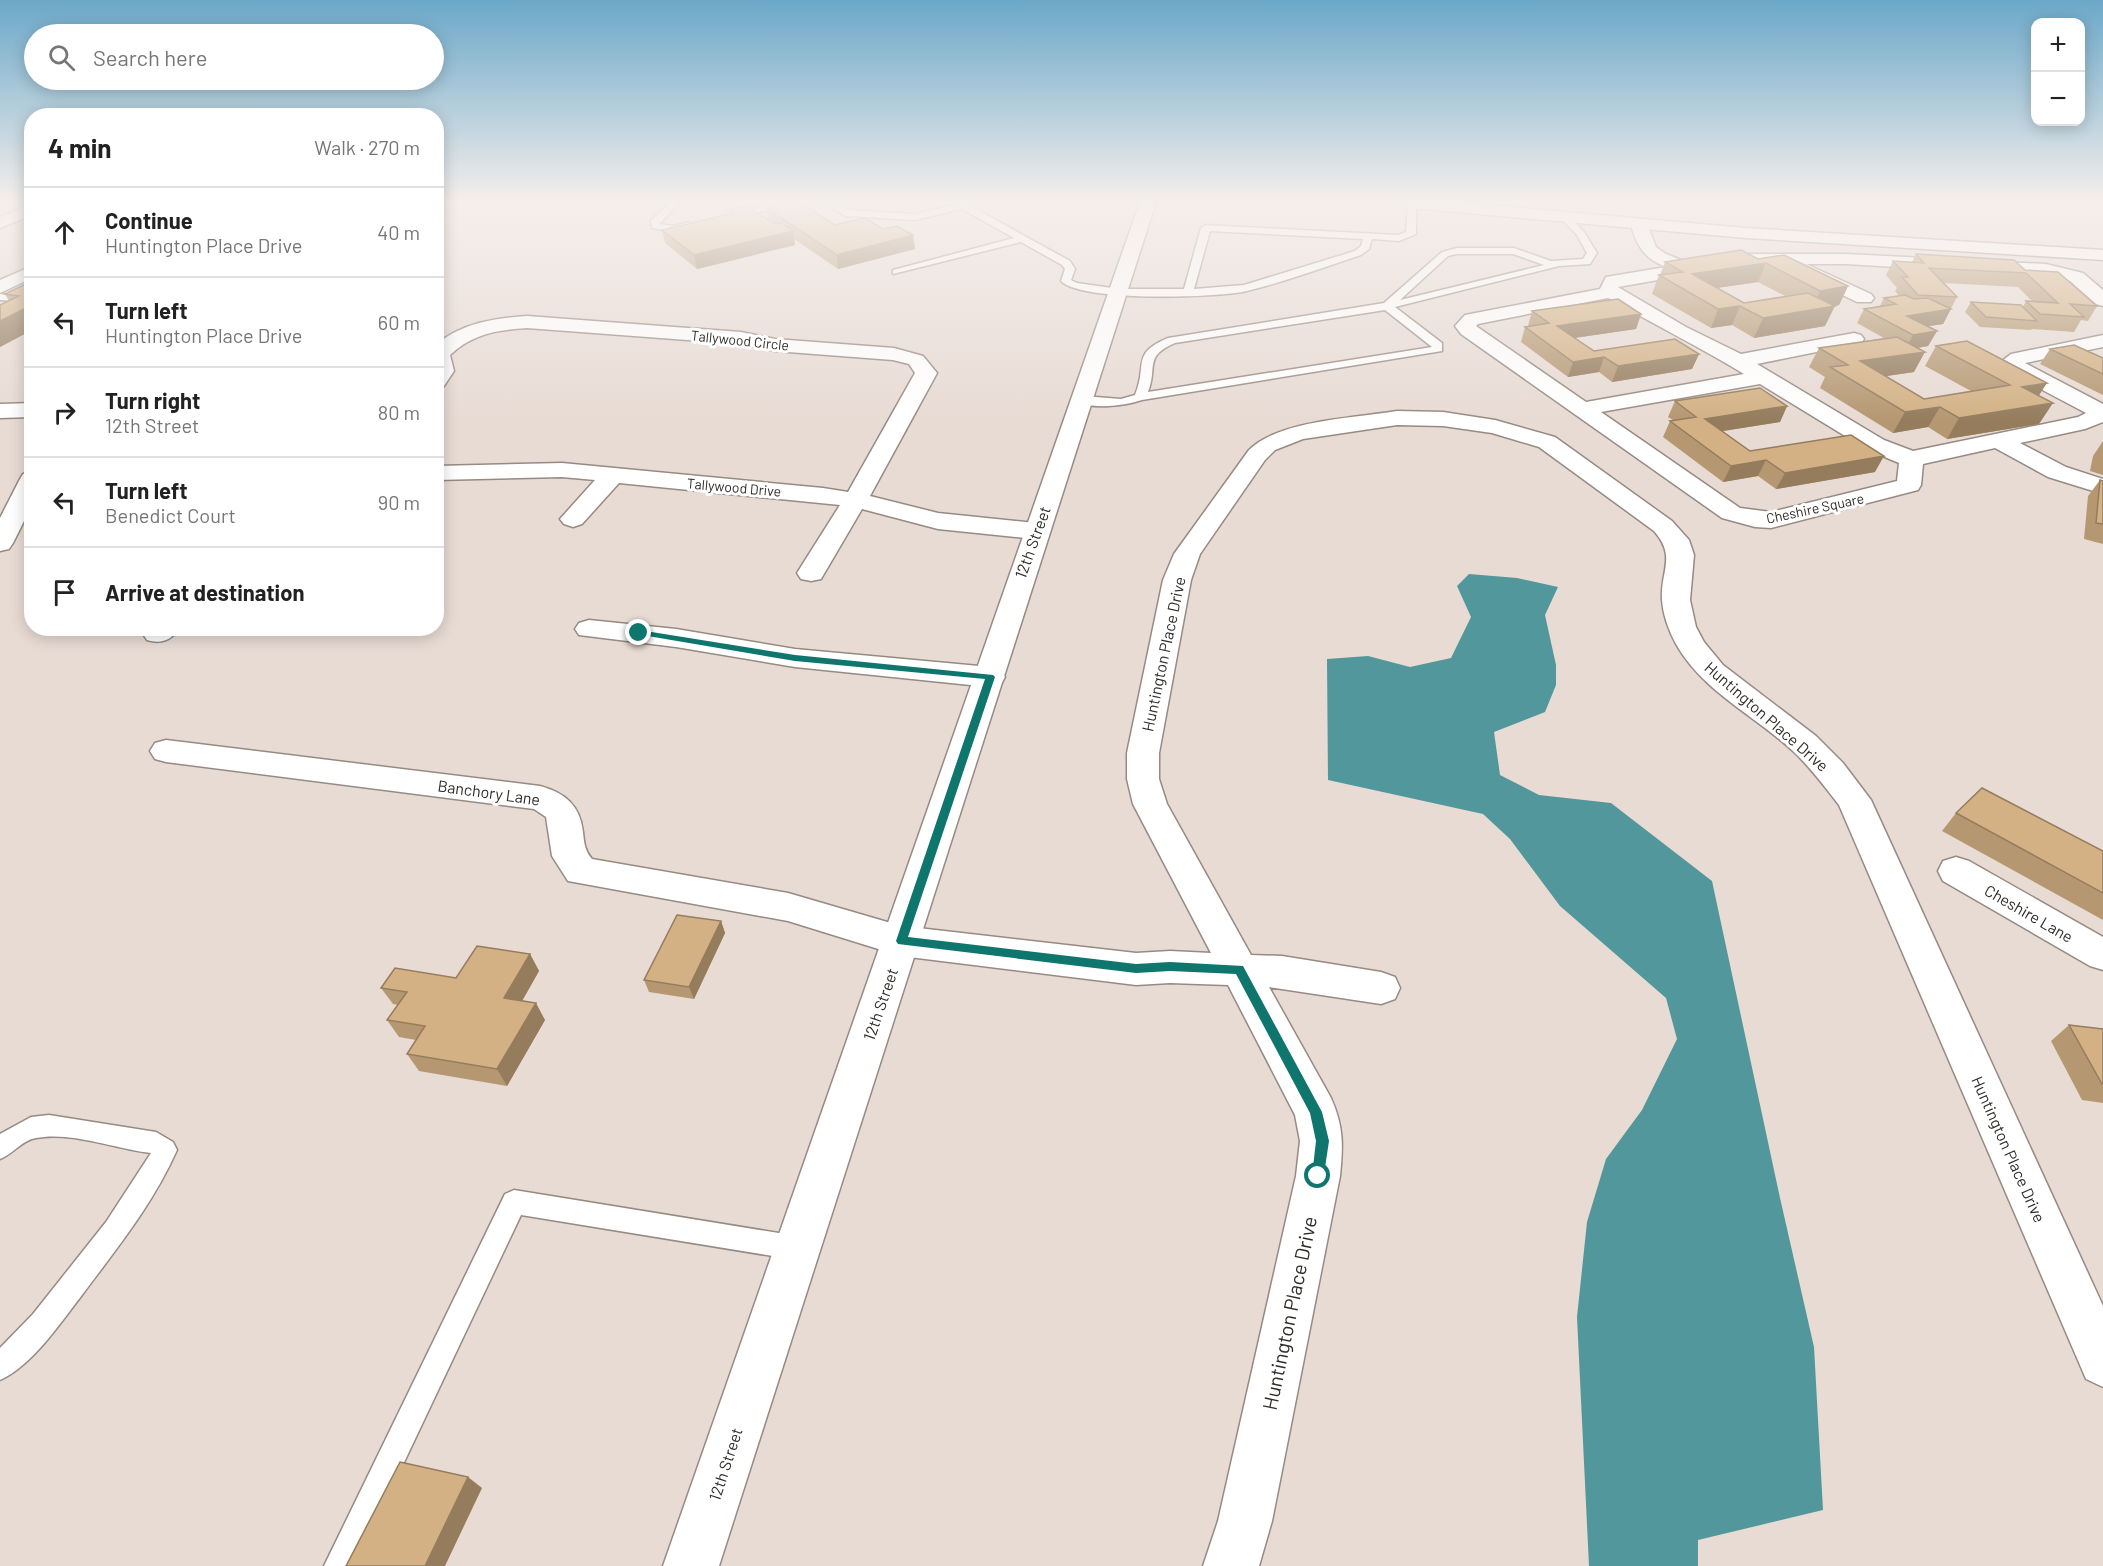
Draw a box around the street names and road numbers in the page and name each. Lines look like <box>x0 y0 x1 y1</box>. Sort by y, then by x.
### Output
street label: Tallywood Circle <box>690 326 790 354</box>
street label: Tallywood Drive <box>686 474 782 500</box>
street label: Cheshire Square <box>1765 489 1865 527</box>
street label: 12th Street <box>1010 503 1054 581</box>
street label: Huntington Place Drive <box>1137 575 1189 733</box>
street label: Huntington Place Drive <box>1701 657 1833 775</box>
street label: Banchory Lane <box>437 775 541 809</box>
street label: Cheshire Lane <box>1981 880 2077 946</box>
street label: 12th Street <box>859 965 901 1043</box>
street label: Huntington Place Drive <box>1968 1073 2050 1225</box>
street label: Huntington Place Drive <box>1257 1214 1321 1412</box>
street label: 12th Street <box>704 1425 746 1503</box>

